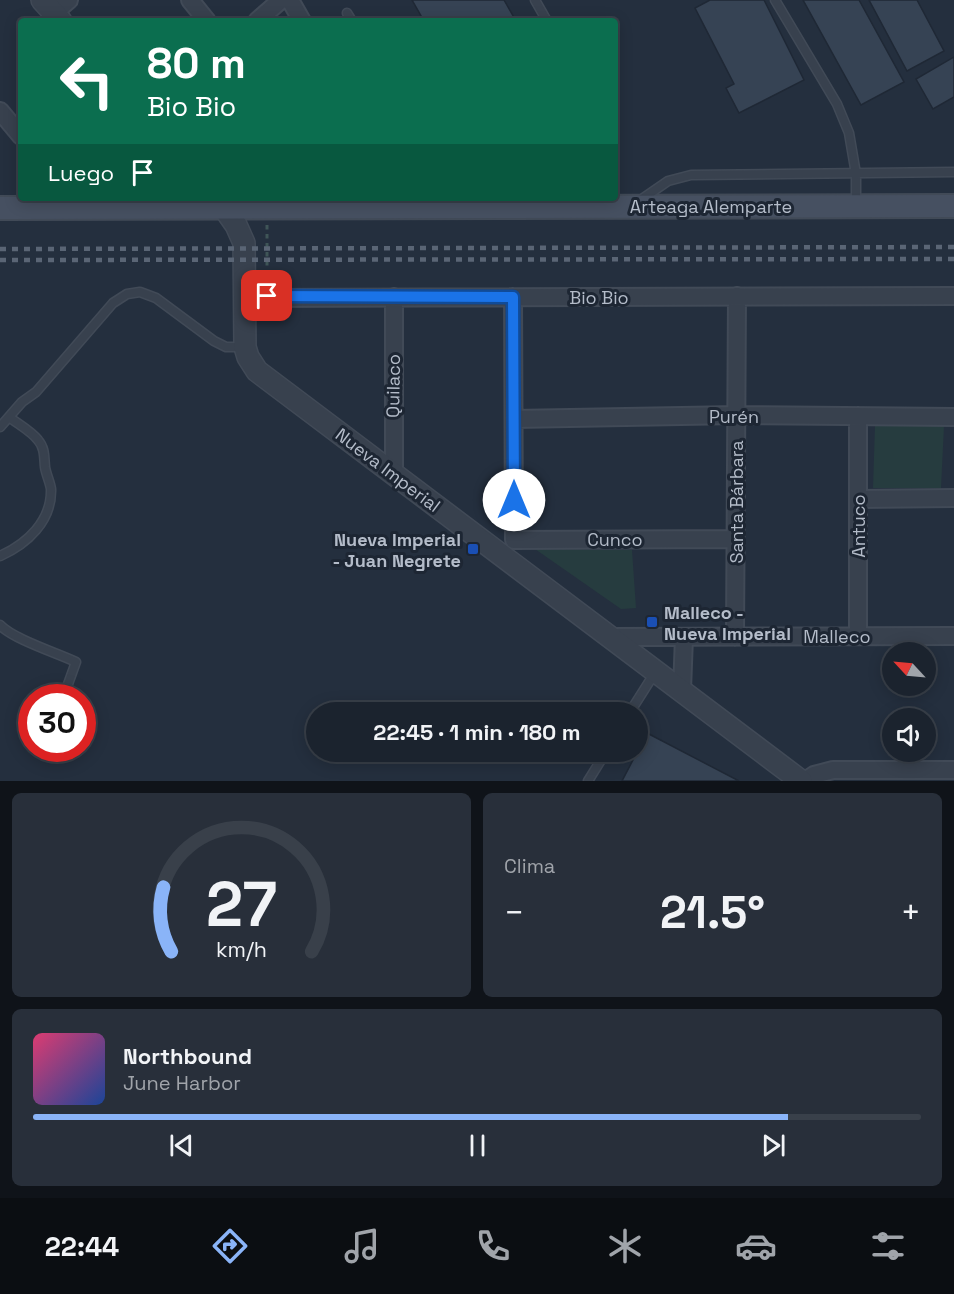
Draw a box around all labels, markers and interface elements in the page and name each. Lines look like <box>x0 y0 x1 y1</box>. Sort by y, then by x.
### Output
text: 80 m <box>147 37 246 90</box>
icon: left <box>48 42 126 120</box>
text: Bio Bio <box>147 89 236 124</box>
icon: arrive <box>126 156 159 189</box>
text: Luego <box>48 159 114 187</box>
street label: Arteaga Alemparte <box>630 195 792 218</box>
pin <box>241 270 292 321</box>
icon: arrive <box>250 279 283 312</box>
street label: Bio Bio <box>569 286 629 309</box>
street label: Quilaco <box>381 354 405 418</box>
street label: Purén <box>709 405 759 428</box>
street label: Nueva Imperial <box>331 423 445 517</box>
street label: Santa Bárbara <box>725 440 748 564</box>
position arrow <box>482 468 546 532</box>
street label: Antuco <box>847 494 870 558</box>
place label: Nueva Imperial - Juan Negrete <box>332 528 461 572</box>
street label: Cunco <box>587 528 643 551</box>
marker: Nueva Imperial - Juan Negrete <box>466 542 480 556</box>
place label: Malleco - Nueva Imperial <box>664 601 791 645</box>
marker: Malleco - Nueva Imperial <box>645 615 659 629</box>
street label: Malleco <box>803 625 871 648</box>
north arrow <box>882 642 936 696</box>
map controls <box>882 642 936 762</box>
speed limit sign: 30 <box>18 684 96 762</box>
button: sound <box>882 708 936 762</box>
text: 22:45 · 1 min · 180 m <box>373 718 581 746</box>
text: Clima <box>504 853 555 879</box>
text: 27 <box>206 865 277 944</box>
text: 21.5° <box>660 884 765 941</box>
text: − <box>504 892 524 934</box>
text: + <box>901 892 921 934</box>
text: km/h <box>216 936 267 963</box>
text: Northbound <box>123 1042 252 1070</box>
text: June Harbor <box>123 1070 241 1096</box>
icon: previous <box>165 1129 198 1162</box>
icon: pause <box>461 1129 494 1162</box>
icon: next <box>757 1129 790 1162</box>
icon: directions <box>209 1225 251 1267</box>
icon: music <box>341 1225 383 1267</box>
icon: phone <box>472 1225 514 1267</box>
icon: climate <box>604 1225 646 1267</box>
icon: car <box>735 1225 777 1267</box>
icon: filters <box>867 1225 909 1267</box>
text: 22:44 <box>45 1229 119 1264</box>

